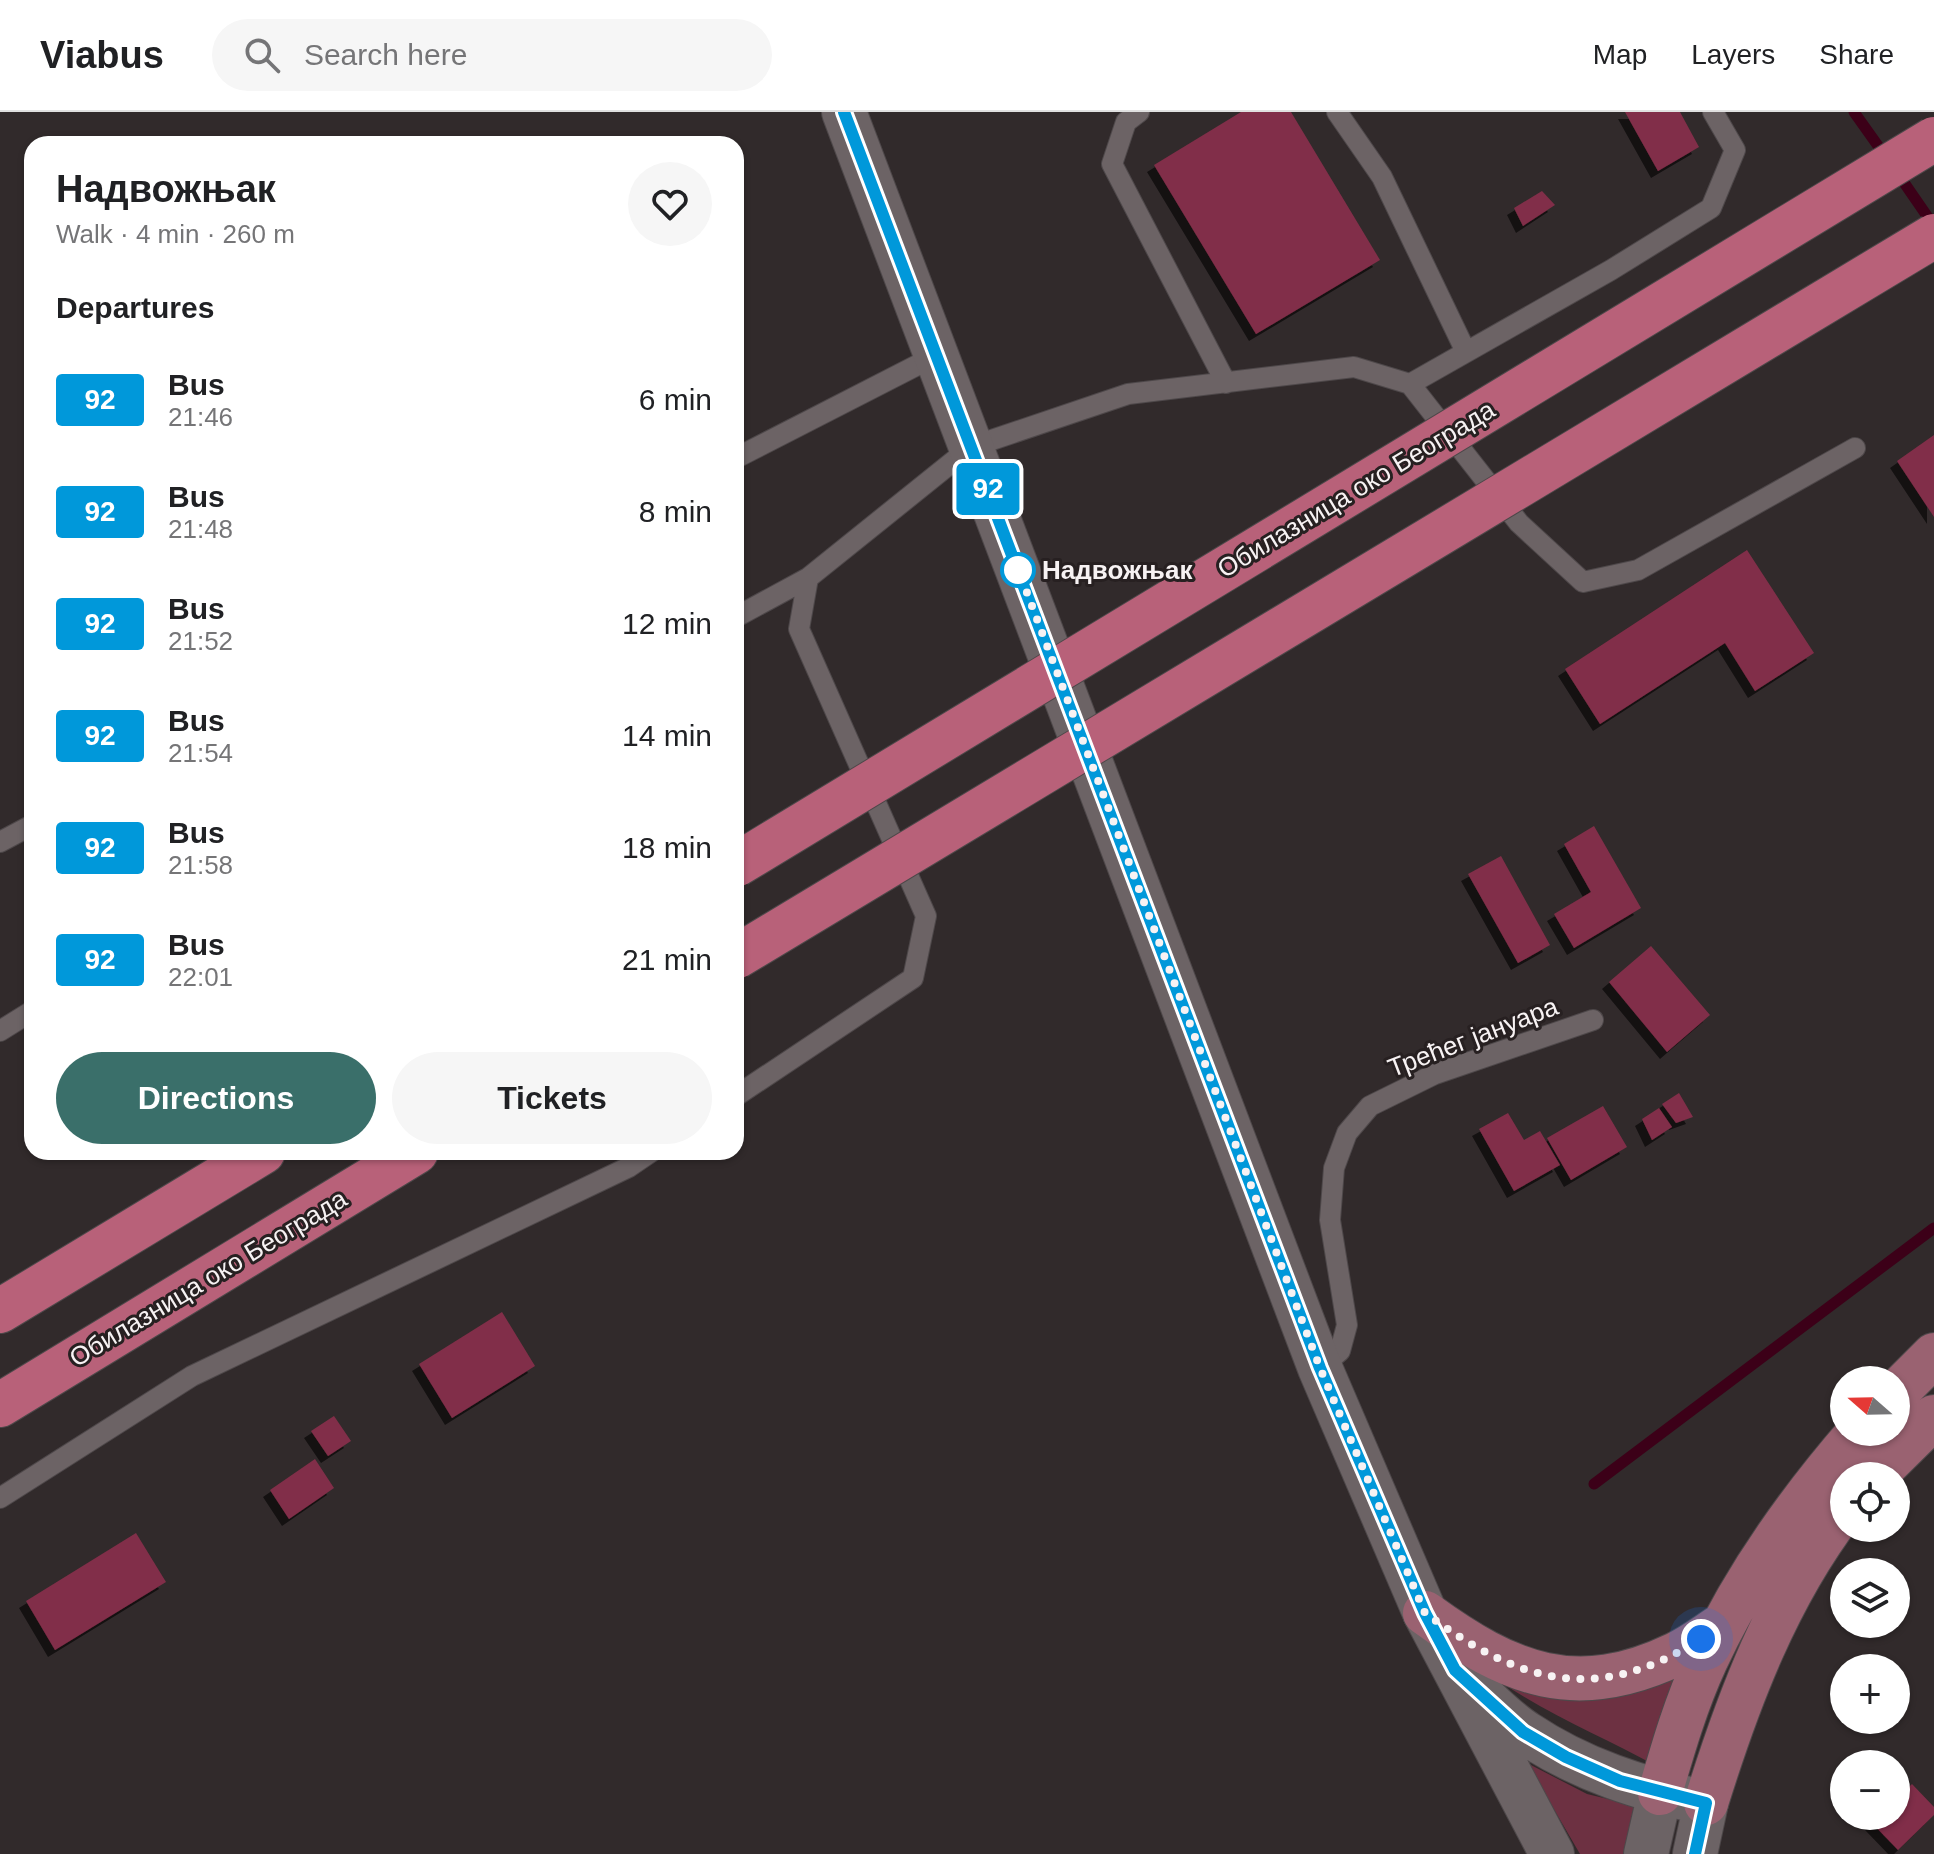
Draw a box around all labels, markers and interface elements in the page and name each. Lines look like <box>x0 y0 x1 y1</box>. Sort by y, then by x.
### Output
search box <box>212 19 772 91</box>
icon: search <box>240 33 284 77</box>
text: Viabus <box>40 34 164 76</box>
text: Search here <box>304 38 467 71</box>
text: Map <box>1593 39 1647 70</box>
text: Layers <box>1691 39 1775 70</box>
text: Share <box>1819 39 1894 70</box>
button: heart <box>628 162 712 246</box>
text: Надвожњак <box>56 168 276 210</box>
text: Walk · 4 min · 260 m <box>56 219 295 249</box>
text: Departures <box>56 291 214 324</box>
text: Bus <box>168 368 225 401</box>
text: 6 min <box>639 383 712 416</box>
text: 92 <box>84 384 116 415</box>
street label: Обилазница око Београда <box>1212 394 1501 584</box>
text: 21:46 <box>168 402 233 432</box>
line badge: 92 <box>952 463 1024 515</box>
text: 92 <box>972 473 1004 504</box>
text: Bus <box>168 480 225 513</box>
text: 8 min <box>639 495 712 528</box>
text: 92 <box>84 496 116 527</box>
text: 21:48 <box>168 514 233 544</box>
marker: Надвожњак <box>1001 553 1035 587</box>
place label: Надвожњак <box>1042 555 1193 585</box>
text: Bus <box>168 592 225 625</box>
text: 12 min <box>622 607 712 640</box>
text: 92 <box>84 608 116 639</box>
text: 21:52 <box>168 626 233 656</box>
text: Bus <box>168 704 225 737</box>
text: 14 min <box>622 719 712 752</box>
text: 92 <box>84 720 116 751</box>
text: 21:54 <box>168 738 233 768</box>
text: Bus <box>168 816 225 849</box>
text: 18 min <box>622 831 712 864</box>
text: 92 <box>84 832 116 863</box>
text: 21:58 <box>168 850 233 880</box>
text: Bus <box>168 928 225 961</box>
text: 21 min <box>622 943 712 976</box>
text: 92 <box>84 944 116 975</box>
text: 22:01 <box>168 962 233 992</box>
street label: Трећег јануара <box>1384 991 1563 1083</box>
button: Directions <box>56 1052 376 1144</box>
button: Tickets <box>392 1052 712 1144</box>
street label: Обилазница око Београда <box>64 1183 353 1373</box>
north arrow <box>1830 1366 1910 1446</box>
map controls <box>1830 1366 1910 1830</box>
button: locate <box>1830 1462 1910 1542</box>
button: layers <box>1830 1558 1910 1638</box>
your location <box>1681 1619 1721 1659</box>
button: + <box>1830 1654 1910 1734</box>
button: − <box>1830 1750 1910 1830</box>

